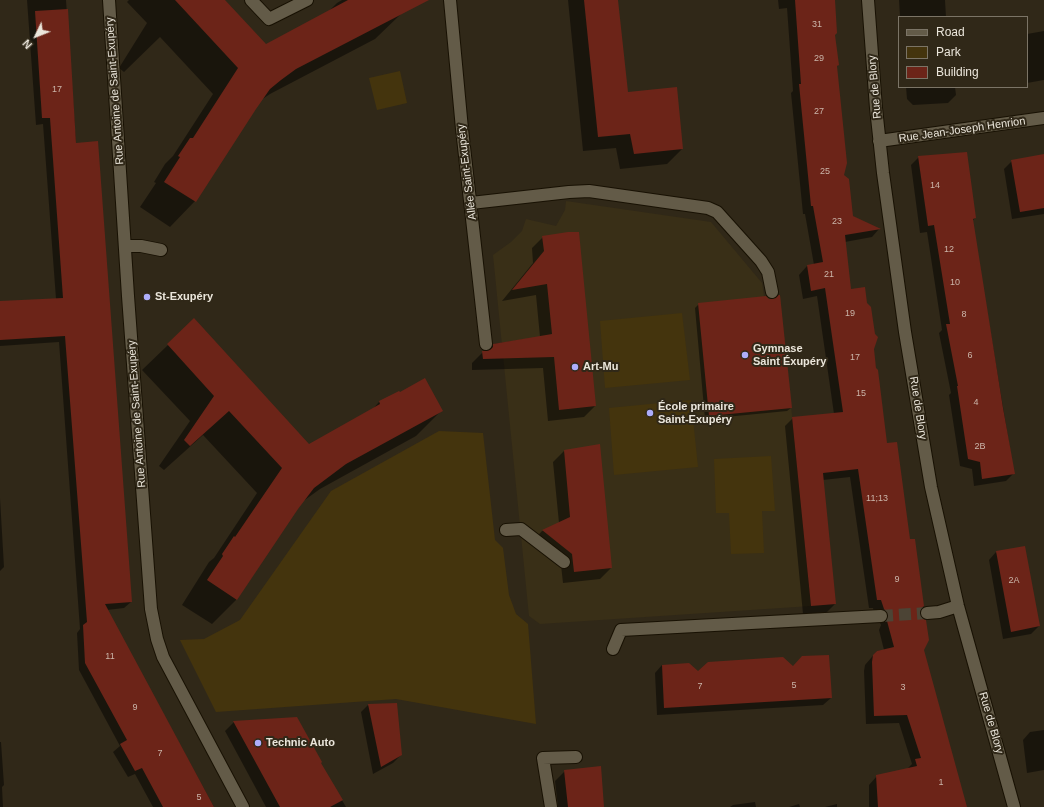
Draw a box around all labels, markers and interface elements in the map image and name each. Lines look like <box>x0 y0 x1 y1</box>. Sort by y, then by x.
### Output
north arrow <box>16 16 56 56</box>
legend <box>898 16 1028 88</box>
street label: Rue Antoine de Saint-Exupéry <box>103 17 127 165</box>
house number: 31 <box>812 20 822 30</box>
text: Road <box>936 25 965 39</box>
text: N <box>20 37 34 51</box>
text: Park <box>936 45 961 59</box>
house number: 29 <box>814 54 824 64</box>
street label: Rue de Blory <box>866 55 884 119</box>
text: Building <box>936 65 979 79</box>
house number: 17 <box>52 85 62 95</box>
house number: 27 <box>814 107 824 117</box>
street label: Rue Jean-Joseph Henrion <box>898 115 1026 145</box>
street label: Allée Saint-Exupéry <box>455 123 479 221</box>
house number: 25 <box>820 167 830 177</box>
house number: 14 <box>930 181 940 191</box>
house number: 23 <box>832 217 842 227</box>
house number: 12 <box>944 245 954 255</box>
house number: 21 <box>824 270 834 280</box>
house number: 10 <box>950 278 960 288</box>
place label: St-Exupéry <box>155 290 213 304</box>
marker: St-Exupéry <box>142 292 152 302</box>
house number: 19 <box>845 309 855 319</box>
house number: 8 <box>961 310 967 320</box>
street label: Rue Antoine de Saint-Exupéry <box>125 340 149 488</box>
place label: Gymnase Saint Éxupéry <box>753 342 826 368</box>
marker: Gymnase Saint Éxupéry <box>740 350 750 360</box>
house number: 6 <box>967 351 973 361</box>
house number: 17 <box>850 353 860 363</box>
place label: Art-Mu <box>583 360 618 374</box>
marker: Art-Mu <box>570 362 580 372</box>
street label: Rue de Blory <box>907 376 929 440</box>
house number: 15 <box>856 389 866 399</box>
house number: 4 <box>973 398 979 408</box>
place label: École primaire Saint-Exupéry <box>658 400 734 426</box>
marker: École primaire Saint-Exupéry <box>645 408 655 418</box>
house number: 2B <box>974 442 986 452</box>
house number: 11;13 <box>866 494 888 504</box>
house number: 9 <box>894 575 900 585</box>
house number: 2A <box>1008 576 1020 586</box>
house number: 11 <box>105 652 115 662</box>
house number: 5 <box>791 681 797 691</box>
house number: 7 <box>697 682 703 692</box>
house number: 3 <box>900 683 906 693</box>
street label: Rue de Blory <box>976 691 1006 755</box>
house number: 9 <box>132 703 138 713</box>
place label: Technic Auto <box>266 736 335 750</box>
marker: Technic Auto <box>253 738 263 748</box>
house number: 7 <box>157 749 163 759</box>
house number: 1 <box>938 778 944 788</box>
house number: 5 <box>196 793 202 803</box>

